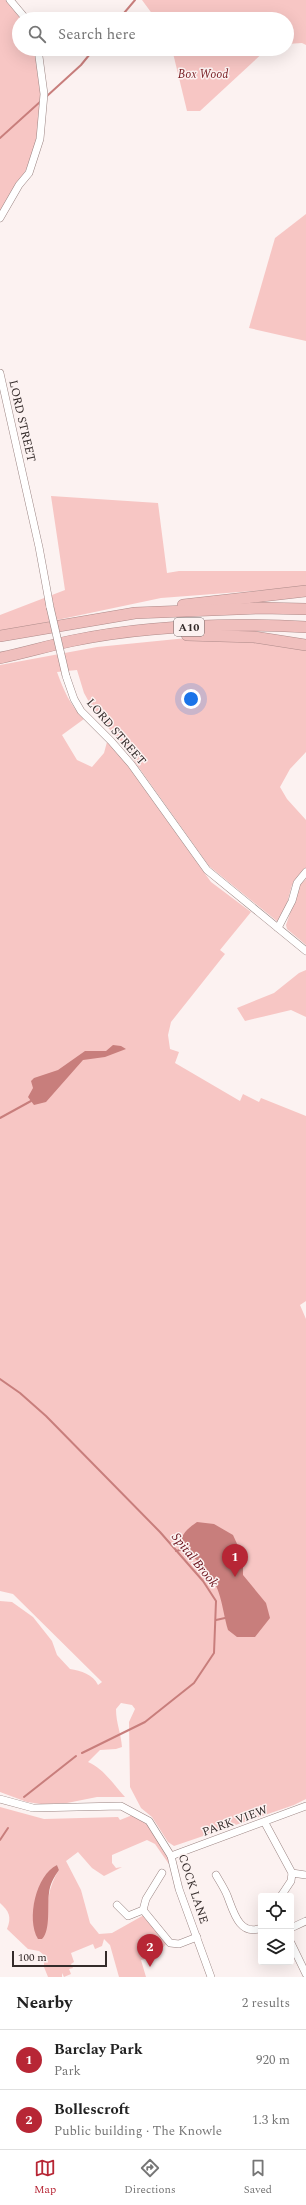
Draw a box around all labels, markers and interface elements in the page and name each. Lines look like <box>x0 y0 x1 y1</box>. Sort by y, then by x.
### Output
search box <box>12 12 294 56</box>
icon: search <box>26 23 48 45</box>
text: Search here <box>58 23 136 46</box>
park label: Box Wood <box>178 65 228 84</box>
street label: LORD STREET <box>3 378 41 464</box>
road number: A10 <box>174 618 204 636</box>
your location <box>181 689 201 709</box>
street label: LORD STREET <box>81 694 151 770</box>
water label: Spital Brook <box>167 1528 223 1592</box>
pin: 1 <box>222 1544 248 1577</box>
street label: PARK VIEW <box>200 1800 271 1842</box>
street label: COCK LANE <box>173 1852 213 1926</box>
map controls <box>258 1893 294 1965</box>
button: locate <box>258 1893 294 1929</box>
button: layers <box>258 1929 294 1965</box>
pin: 2 <box>137 1934 163 1967</box>
scale bar <box>12 1949 107 1968</box>
text: 100 m <box>18 1949 47 1966</box>
text: Nearby <box>16 1990 72 2016</box>
text: 2 results <box>242 1993 290 2013</box>
text: Barclay Park <box>54 2038 143 2061</box>
text: 1 <box>25 2050 33 2070</box>
text: 920 m <box>256 2050 290 2070</box>
text: Park <box>54 2061 81 2081</box>
text: Bollescroft <box>54 2098 130 2121</box>
text: 2 <box>25 2110 33 2130</box>
text: 1.3 km <box>252 2110 290 2130</box>
text: Public building · The Knowle <box>54 2121 222 2141</box>
tab: Map <box>34 2157 56 2198</box>
tab: Directions <box>124 2157 176 2198</box>
tab: Saved <box>244 2157 272 2198</box>

